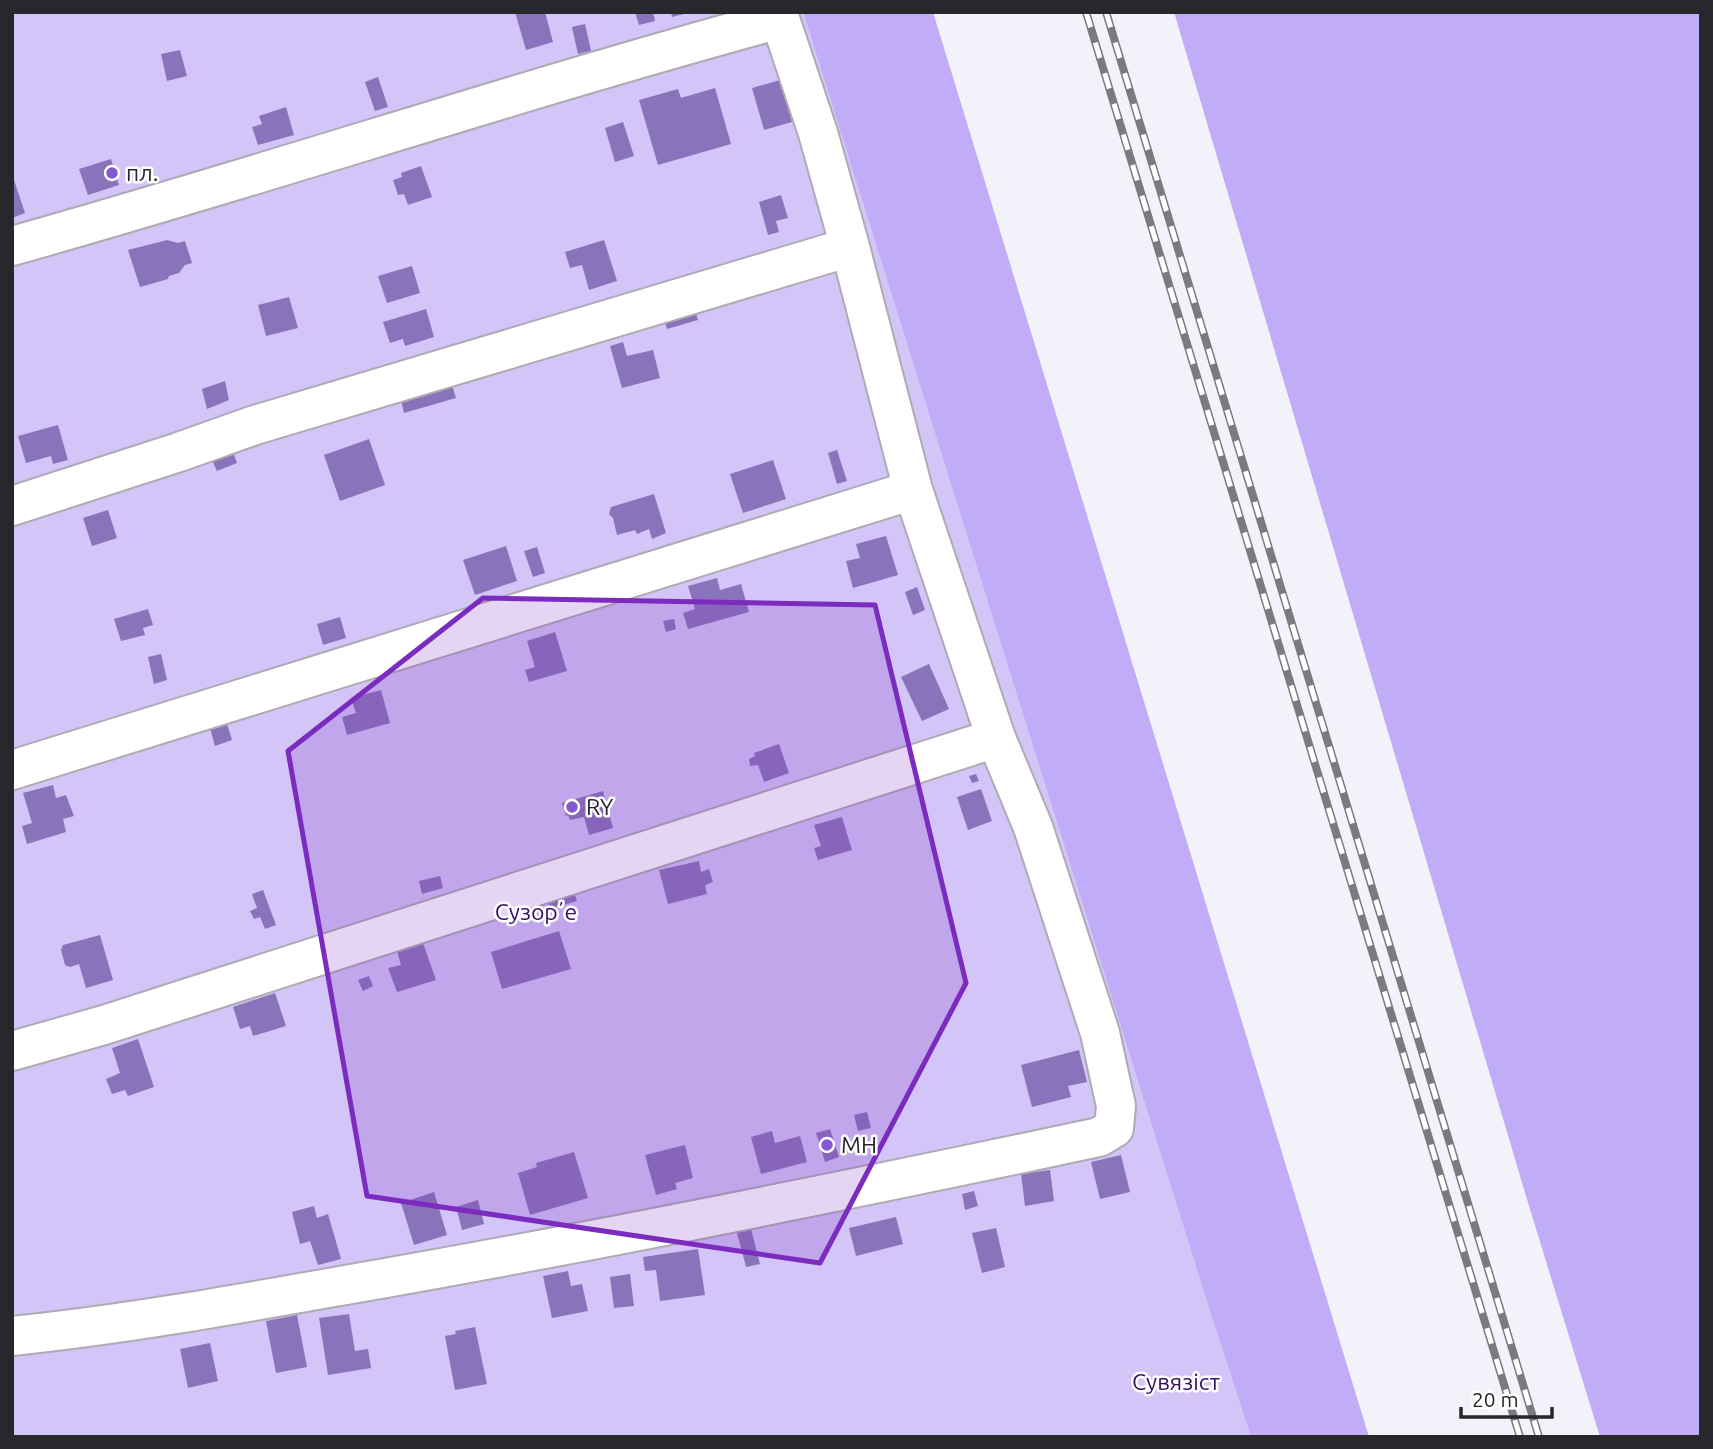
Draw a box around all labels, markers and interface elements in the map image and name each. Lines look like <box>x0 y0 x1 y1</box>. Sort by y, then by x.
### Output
place label: пл. <box>126 160 158 185</box>
marker: пл. <box>104 165 120 181</box>
place label: RY <box>586 794 614 819</box>
marker: RY <box>564 799 580 815</box>
park label: Сузорʼе <box>495 899 577 924</box>
place label: МН <box>841 1132 877 1157</box>
marker: МН <box>819 1137 835 1153</box>
park label: Сувязіст <box>1132 1369 1220 1394</box>
scale bar <box>1461 1376 1552 1420</box>
text: 20 m <box>1472 1387 1519 1411</box>

